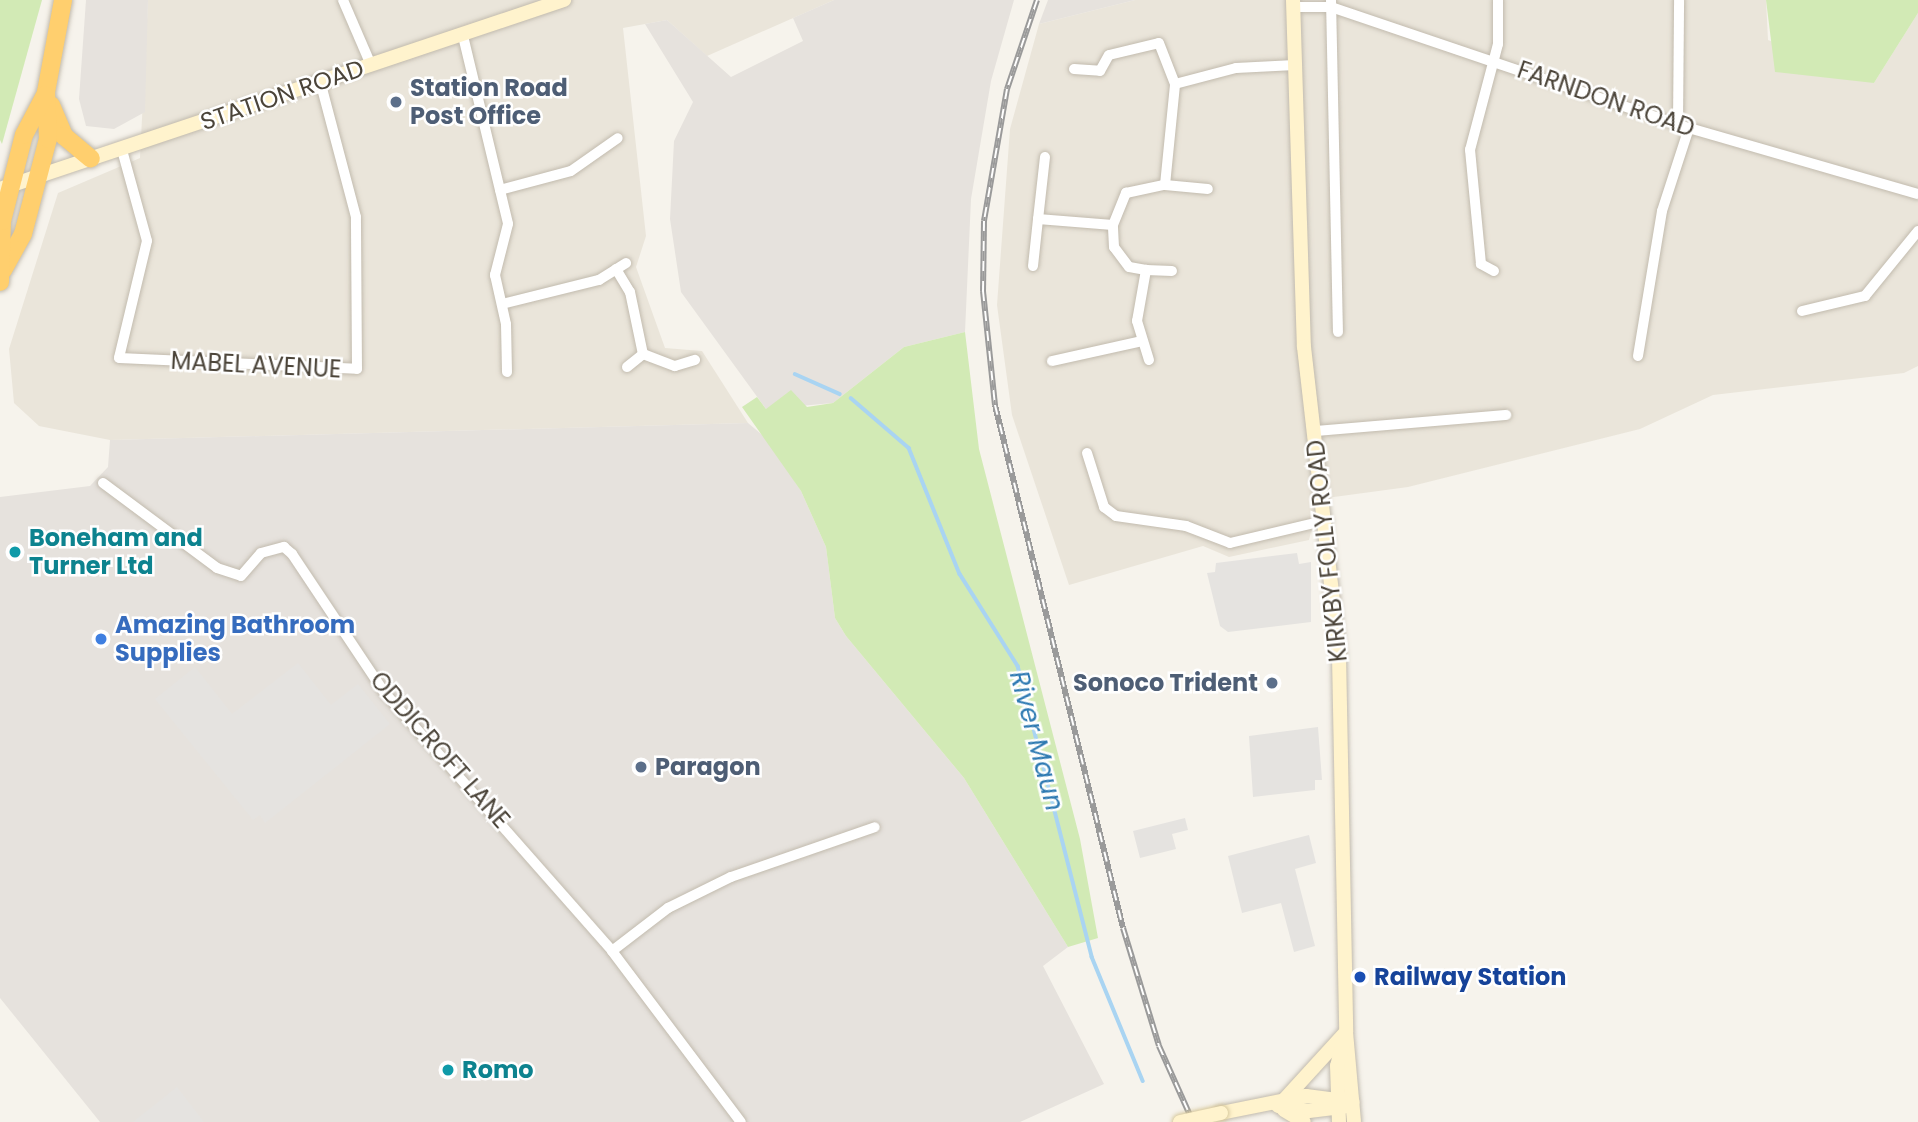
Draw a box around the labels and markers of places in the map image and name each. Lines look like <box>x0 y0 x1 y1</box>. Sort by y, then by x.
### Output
place label: Station Road Post Office <box>410 74 568 130</box>
marker: Station Road Post Office <box>388 94 404 110</box>
place label: Boneham and Turner Ltd <box>29 524 203 580</box>
marker: Boneham and Turner Ltd <box>7 544 23 560</box>
place label: Amazing Bathroom Supplies <box>115 611 355 667</box>
marker: Amazing Bathroom Supplies <box>93 631 109 647</box>
place label: Sonoco Trident <box>1073 669 1258 697</box>
marker: Sonoco Trident <box>1264 675 1280 691</box>
place label: Paragon <box>655 753 761 781</box>
marker: Paragon <box>633 759 649 775</box>
place label: Railway Station <box>1374 963 1567 991</box>
marker: Railway Station <box>1352 969 1368 985</box>
place label: Romo <box>462 1056 534 1084</box>
marker: Romo <box>440 1062 456 1078</box>

